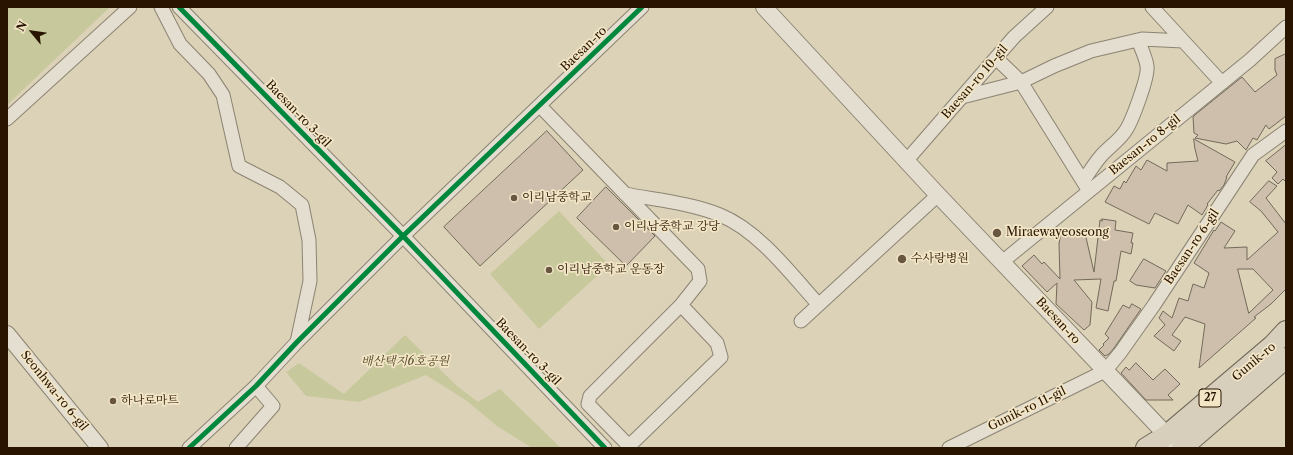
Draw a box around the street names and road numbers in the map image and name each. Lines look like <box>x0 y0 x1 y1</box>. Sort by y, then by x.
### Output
street label: Baesan-ro <box>558 24 610 74</box>
street label: Baesan-ro 10-gil <box>939 42 1011 122</box>
street label: Baesan-ro 3-gil <box>263 78 333 150</box>
street label: Baesan-ro 8-gil <box>1106 112 1184 178</box>
street label: Baesan-ro 6-gil <box>1162 207 1222 287</box>
street label: Baesan-ro <box>1033 295 1083 347</box>
street label: Baesan-ro 3-gil <box>493 316 563 388</box>
street label: Gunik-ro <box>1229 340 1279 384</box>
street label: Seonhwa-ro 6-gil <box>17 348 91 434</box>
street label: Gunik-ro 11-gil <box>986 384 1068 434</box>
road number: 27 <box>1199 389 1221 407</box>

